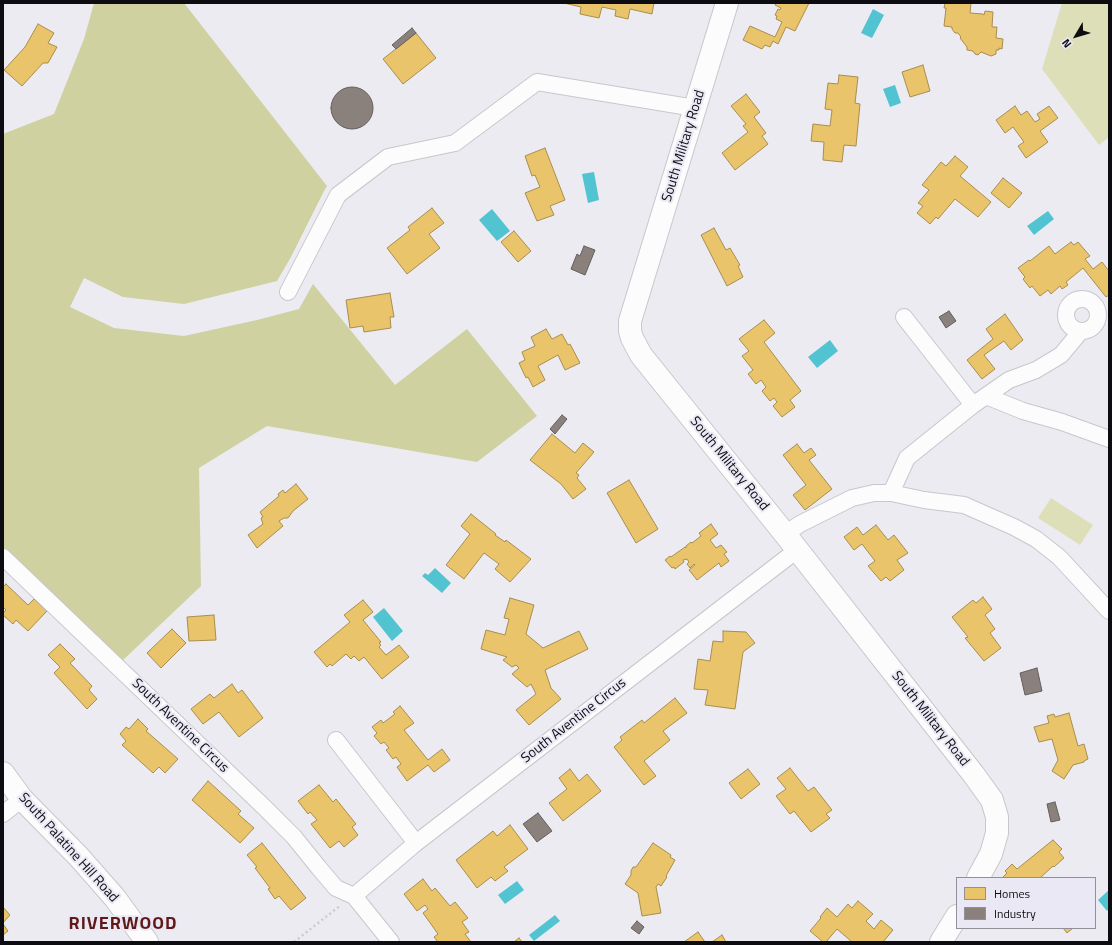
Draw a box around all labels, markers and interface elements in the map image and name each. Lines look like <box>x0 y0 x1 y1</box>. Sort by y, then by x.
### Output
north arrow <box>1056 16 1096 56</box>
text: N <box>1058 35 1075 51</box>
street label: South Military Road <box>659 88 709 204</box>
street label: South Military Road <box>686 414 772 514</box>
street label: South Military Road <box>888 668 972 770</box>
street label: South Aventine Circus <box>128 675 232 777</box>
street label: South Aventine Circus <box>518 675 630 767</box>
street label: South Palatine Hill Road <box>14 790 122 906</box>
legend <box>956 877 1096 929</box>
text: Homes <box>994 884 1030 903</box>
text: Industry <box>994 904 1036 923</box>
district label: RIVERWOOD <box>69 914 177 936</box>

